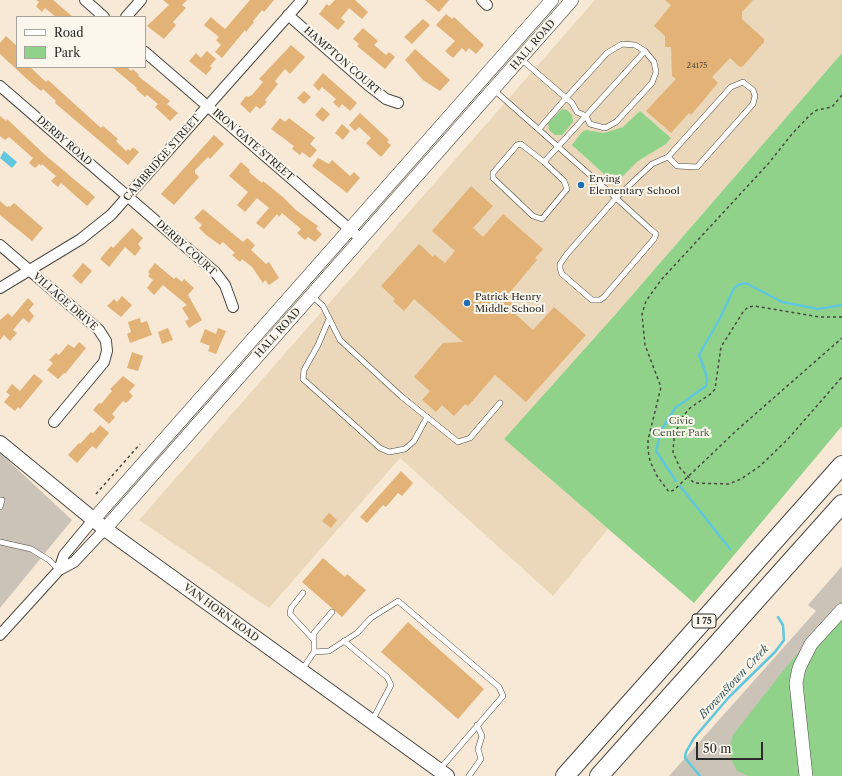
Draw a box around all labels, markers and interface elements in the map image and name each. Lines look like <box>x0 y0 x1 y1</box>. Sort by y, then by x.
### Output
legend <box>16 16 146 68</box>
street label: HALL ROAD <box>508 17 558 73</box>
street label: HAMPTON COURT <box>301 24 383 98</box>
text: Road <box>54 25 84 40</box>
text: Park <box>54 45 80 60</box>
house number: 24175 <box>687 61 707 71</box>
street label: IRON GATE STREET <box>210 106 296 184</box>
street label: CAMBRIDGE STREET <box>121 112 203 204</box>
street label: DERBY ROAD <box>34 114 94 168</box>
place label: Erving Elementary School <box>589 173 680 196</box>
marker: Erving Elementary School <box>576 180 586 190</box>
street label: DERBY COURT <box>153 218 219 278</box>
street label: VILLAGE DRIVE <box>30 271 100 333</box>
place label: Patrick Henry Middle School <box>475 291 544 314</box>
marker: Patrick Henry Middle School <box>462 298 472 308</box>
street label: HALL ROAD <box>253 306 303 360</box>
park label: Civic Center Park <box>652 415 710 438</box>
street label: VAN HORN ROAD <box>181 582 261 644</box>
road number: I 75 <box>692 614 716 628</box>
water label: Brownstown Creek <box>696 642 772 722</box>
scale bar <box>698 734 765 760</box>
text: 50 m <box>703 741 732 756</box>

